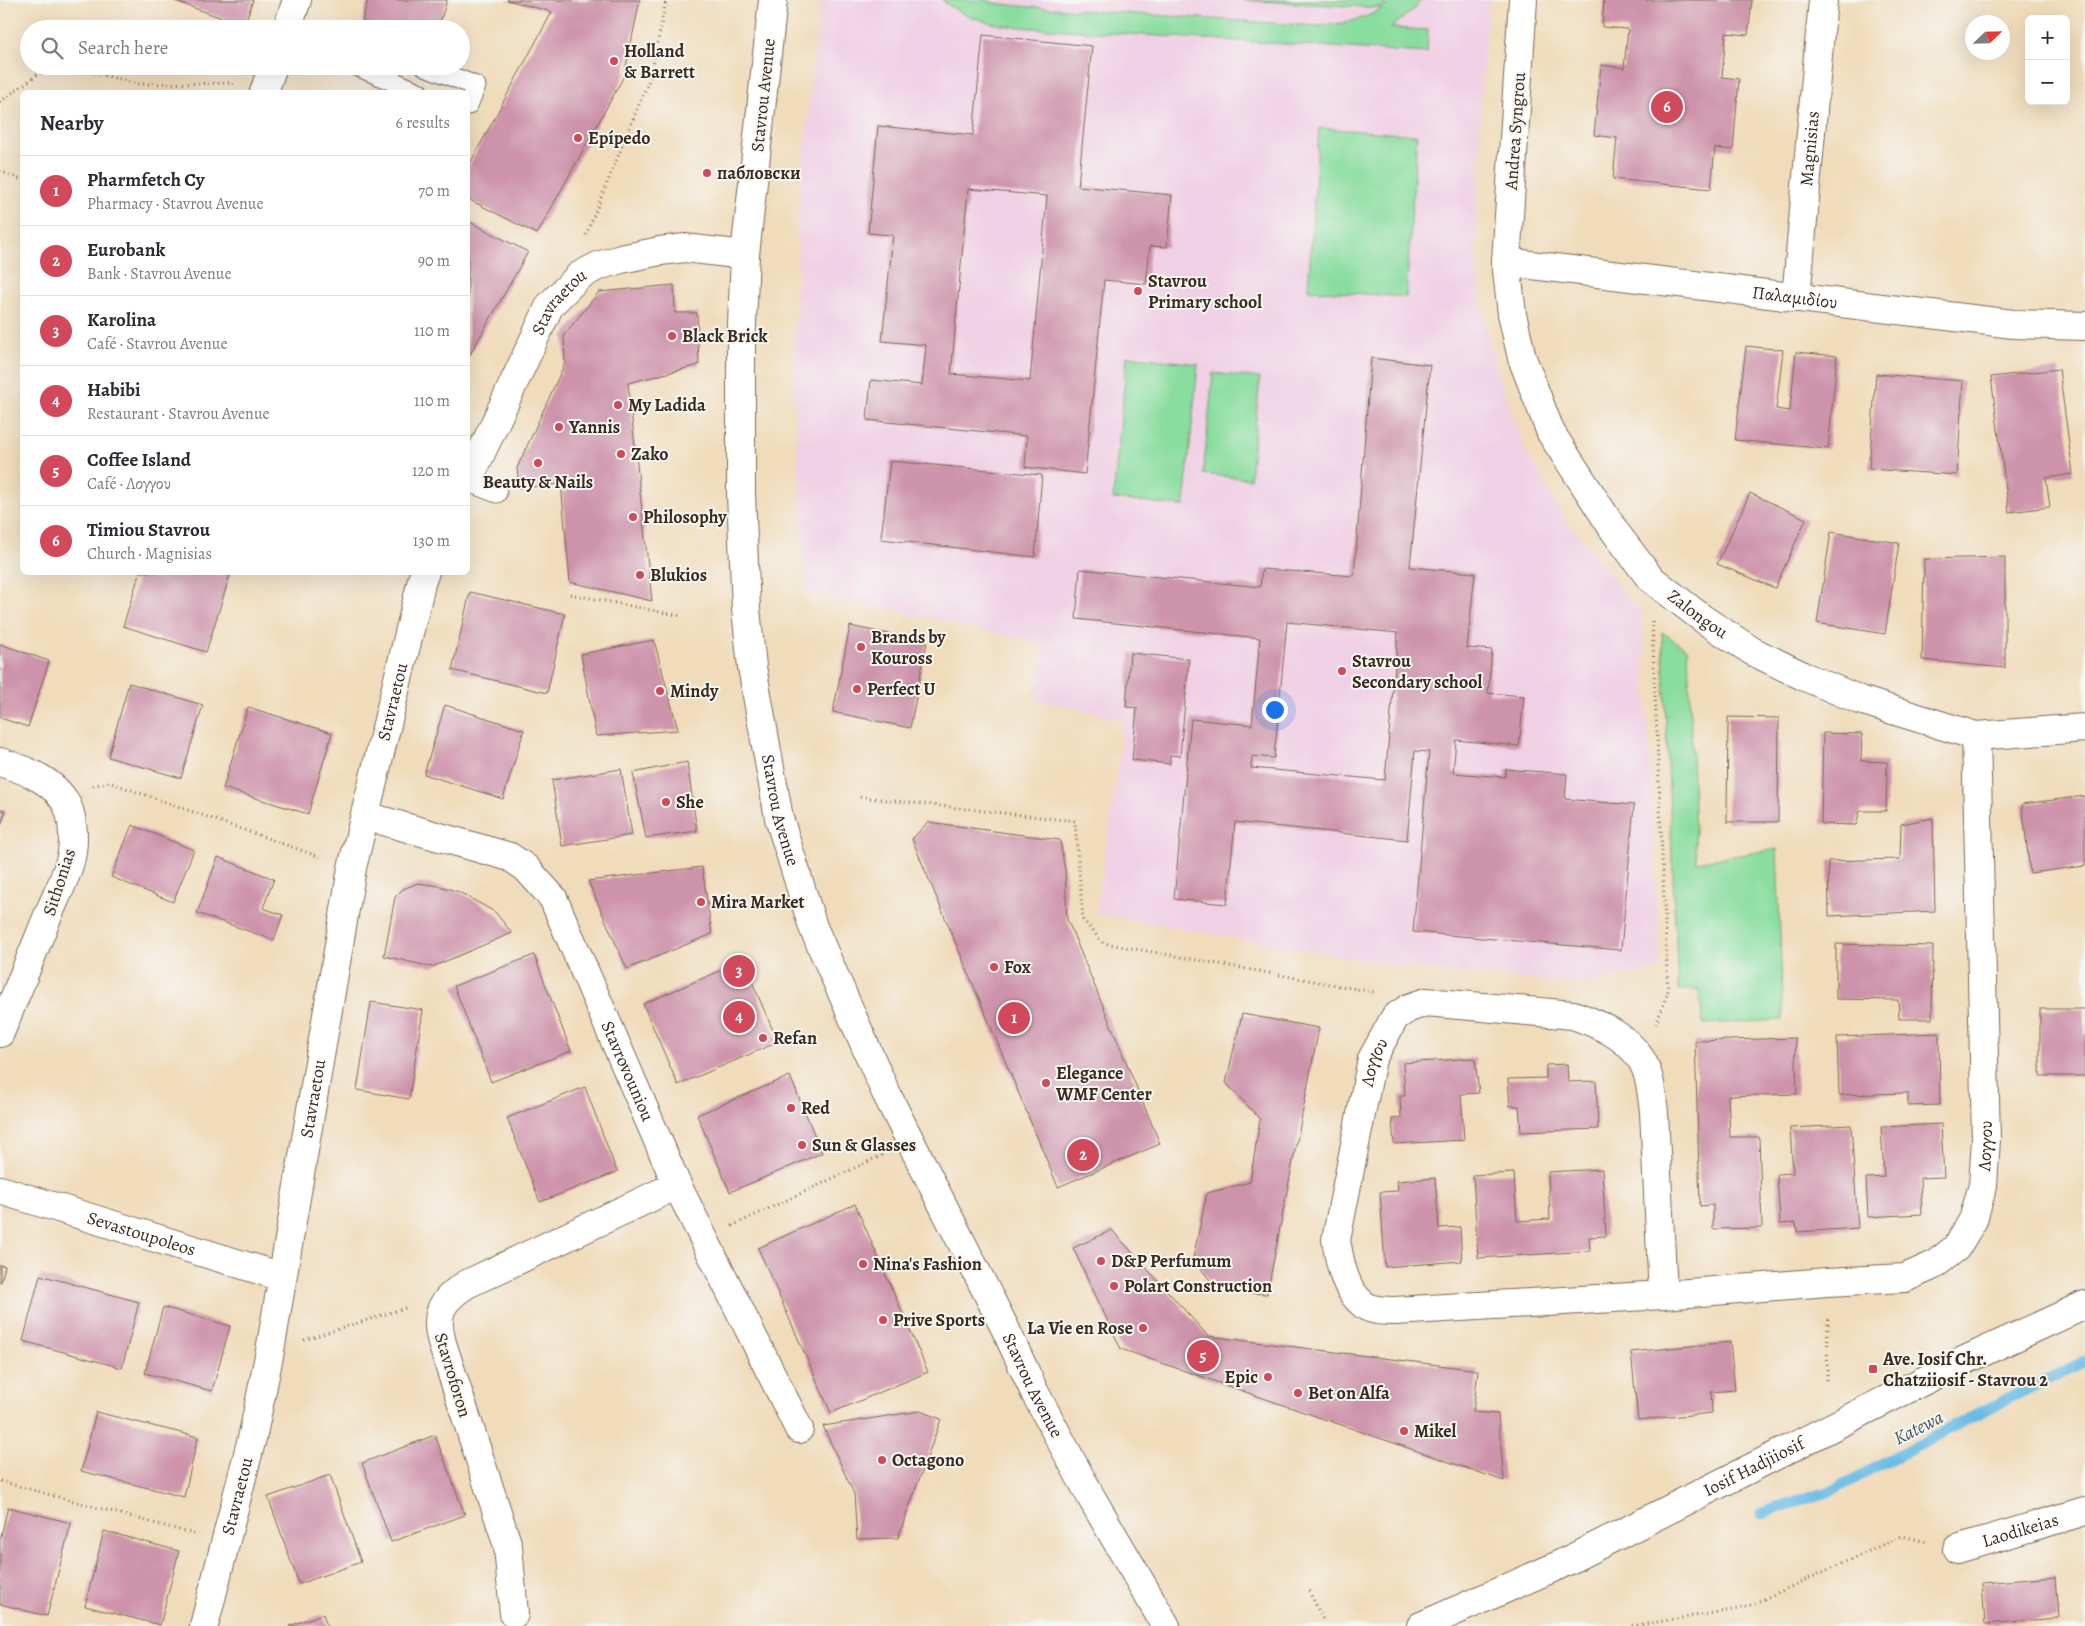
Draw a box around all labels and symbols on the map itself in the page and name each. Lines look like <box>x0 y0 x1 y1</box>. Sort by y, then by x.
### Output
north arrow <box>1965 15 2010 60</box>
street label: Stavrou Avenue <box>745 37 781 153</box>
place label: Holland & Barrett <box>624 39 695 84</box>
marker: Holland & Barrett <box>608 55 620 67</box>
street label: Andrea Syngrou <box>1499 71 1531 192</box>
pin: 6 <box>1651 88 1683 126</box>
street label: Magnisias <box>1794 110 1825 187</box>
place label: Epípedo <box>588 126 651 150</box>
marker: Epípedo <box>572 132 584 144</box>
place label: пабловски <box>717 161 801 185</box>
marker: пабловски <box>701 167 713 179</box>
street label: Stavraetou <box>526 262 591 339</box>
place label: Stavrou Primary school <box>1148 269 1262 314</box>
street label: Παλαμιδίου <box>1751 280 1839 314</box>
marker: Stavrou Primary school <box>1132 285 1144 297</box>
place label: Black Brick <box>682 324 768 348</box>
marker: Black Brick <box>666 330 678 342</box>
place label: My Ladida <box>628 393 706 417</box>
marker: My Ladida <box>612 399 624 411</box>
place label: Yannis <box>568 415 620 439</box>
marker: Yannis <box>553 421 565 433</box>
place label: Zako <box>631 442 668 466</box>
marker: Zako <box>615 448 627 460</box>
marker: Beauty & Nails <box>532 457 544 469</box>
place label: Beauty & Nails <box>483 470 593 494</box>
place label: Philosophy <box>643 505 727 529</box>
marker: Philosophy <box>627 511 639 523</box>
place label: Blukios <box>650 563 707 587</box>
marker: Blukios <box>634 569 646 581</box>
street label: Zalongou <box>1663 584 1733 644</box>
place label: Brands by Kouross <box>871 625 946 670</box>
marker: Brands by Kouross <box>855 641 867 653</box>
place label: Stavrou Secondary school <box>1352 649 1482 694</box>
street label: Stavraetou <box>371 660 414 743</box>
marker: Stavrou Secondary school <box>1336 665 1348 677</box>
place label: Perfect U <box>867 677 936 701</box>
place label: Mindy <box>670 679 719 703</box>
marker: Perfect U <box>851 683 863 695</box>
marker: Mindy <box>654 685 666 697</box>
your location <box>1262 697 1288 723</box>
street label: Stavrou Avenue <box>756 752 805 869</box>
place label: She <box>676 790 704 814</box>
marker: She <box>660 796 672 808</box>
street label: Sithonias <box>37 845 81 919</box>
place label: Mira Market <box>711 890 805 914</box>
marker: Mira Market <box>695 896 707 908</box>
pin: 3 <box>723 952 755 990</box>
place label: Fox <box>1004 955 1031 979</box>
marker: Fox <box>988 961 1000 973</box>
pin: 4 <box>723 998 755 1036</box>
pin: 1 <box>998 999 1030 1037</box>
street label: Stavrovouniou <box>596 1017 660 1125</box>
place label: Refan <box>773 1026 817 1050</box>
marker: Refan <box>757 1032 769 1044</box>
street label: Λογγου <box>1355 1033 1393 1090</box>
street label: Stavraetou <box>294 1057 331 1140</box>
place label: Elegance WMF Center <box>1055 1061 1152 1106</box>
marker: Elegance WMF Center <box>1040 1077 1052 1089</box>
place label: Red <box>801 1096 830 1120</box>
marker: Red <box>785 1102 797 1114</box>
street label: Λογγου <box>1972 1120 1998 1173</box>
place label: Sun & Glasses <box>812 1133 916 1157</box>
pin: 2 <box>1067 1136 1099 1174</box>
marker: Sun & Glasses <box>796 1139 808 1151</box>
street label: Sevastoupoleos <box>84 1206 199 1262</box>
place label: D&P Perfumum <box>1111 1249 1231 1273</box>
place label: Nina's Fashion <box>873 1252 982 1276</box>
marker: D&P Perfumum <box>1095 1255 1107 1267</box>
marker: Nina's Fashion <box>857 1258 869 1270</box>
place label: Polart Construction <box>1124 1274 1272 1298</box>
marker: Polart Construction <box>1108 1280 1120 1292</box>
place label: Prive Sports <box>893 1308 985 1332</box>
marker: Prive Sports <box>877 1314 889 1326</box>
place label: La Vie en Rose <box>1027 1316 1133 1340</box>
marker: La Vie en Rose <box>1137 1322 1149 1334</box>
street label: Stavrou Avenue <box>997 1329 1069 1442</box>
street label: Stavroforon <box>429 1330 477 1420</box>
pin: 5 <box>1187 1337 1219 1375</box>
place label: Ave. Iosif Chr. Chatziiosif - Stavrou 2 <box>1882 1347 2048 1392</box>
marker: Ave. Iosif Chr. Chatziiosif - Stavrou 2 <box>1867 1363 1879 1375</box>
place label: Epic <box>1225 1365 1258 1389</box>
marker: Epic <box>1262 1371 1274 1383</box>
place label: Bet on Alfa <box>1308 1381 1390 1405</box>
marker: Bet on Alfa <box>1292 1387 1304 1399</box>
water label: Katewa <box>1889 1404 1948 1451</box>
place label: Mikel <box>1414 1419 1457 1443</box>
marker: Mikel <box>1398 1425 1410 1437</box>
street label: Iosif Hadjiiosif <box>1699 1430 1811 1502</box>
place label: Octagono <box>892 1448 964 1472</box>
street label: Stavraetou <box>216 1454 259 1538</box>
marker: Octagono <box>876 1454 888 1466</box>
street label: Laodikeias <box>1979 1508 2061 1553</box>

